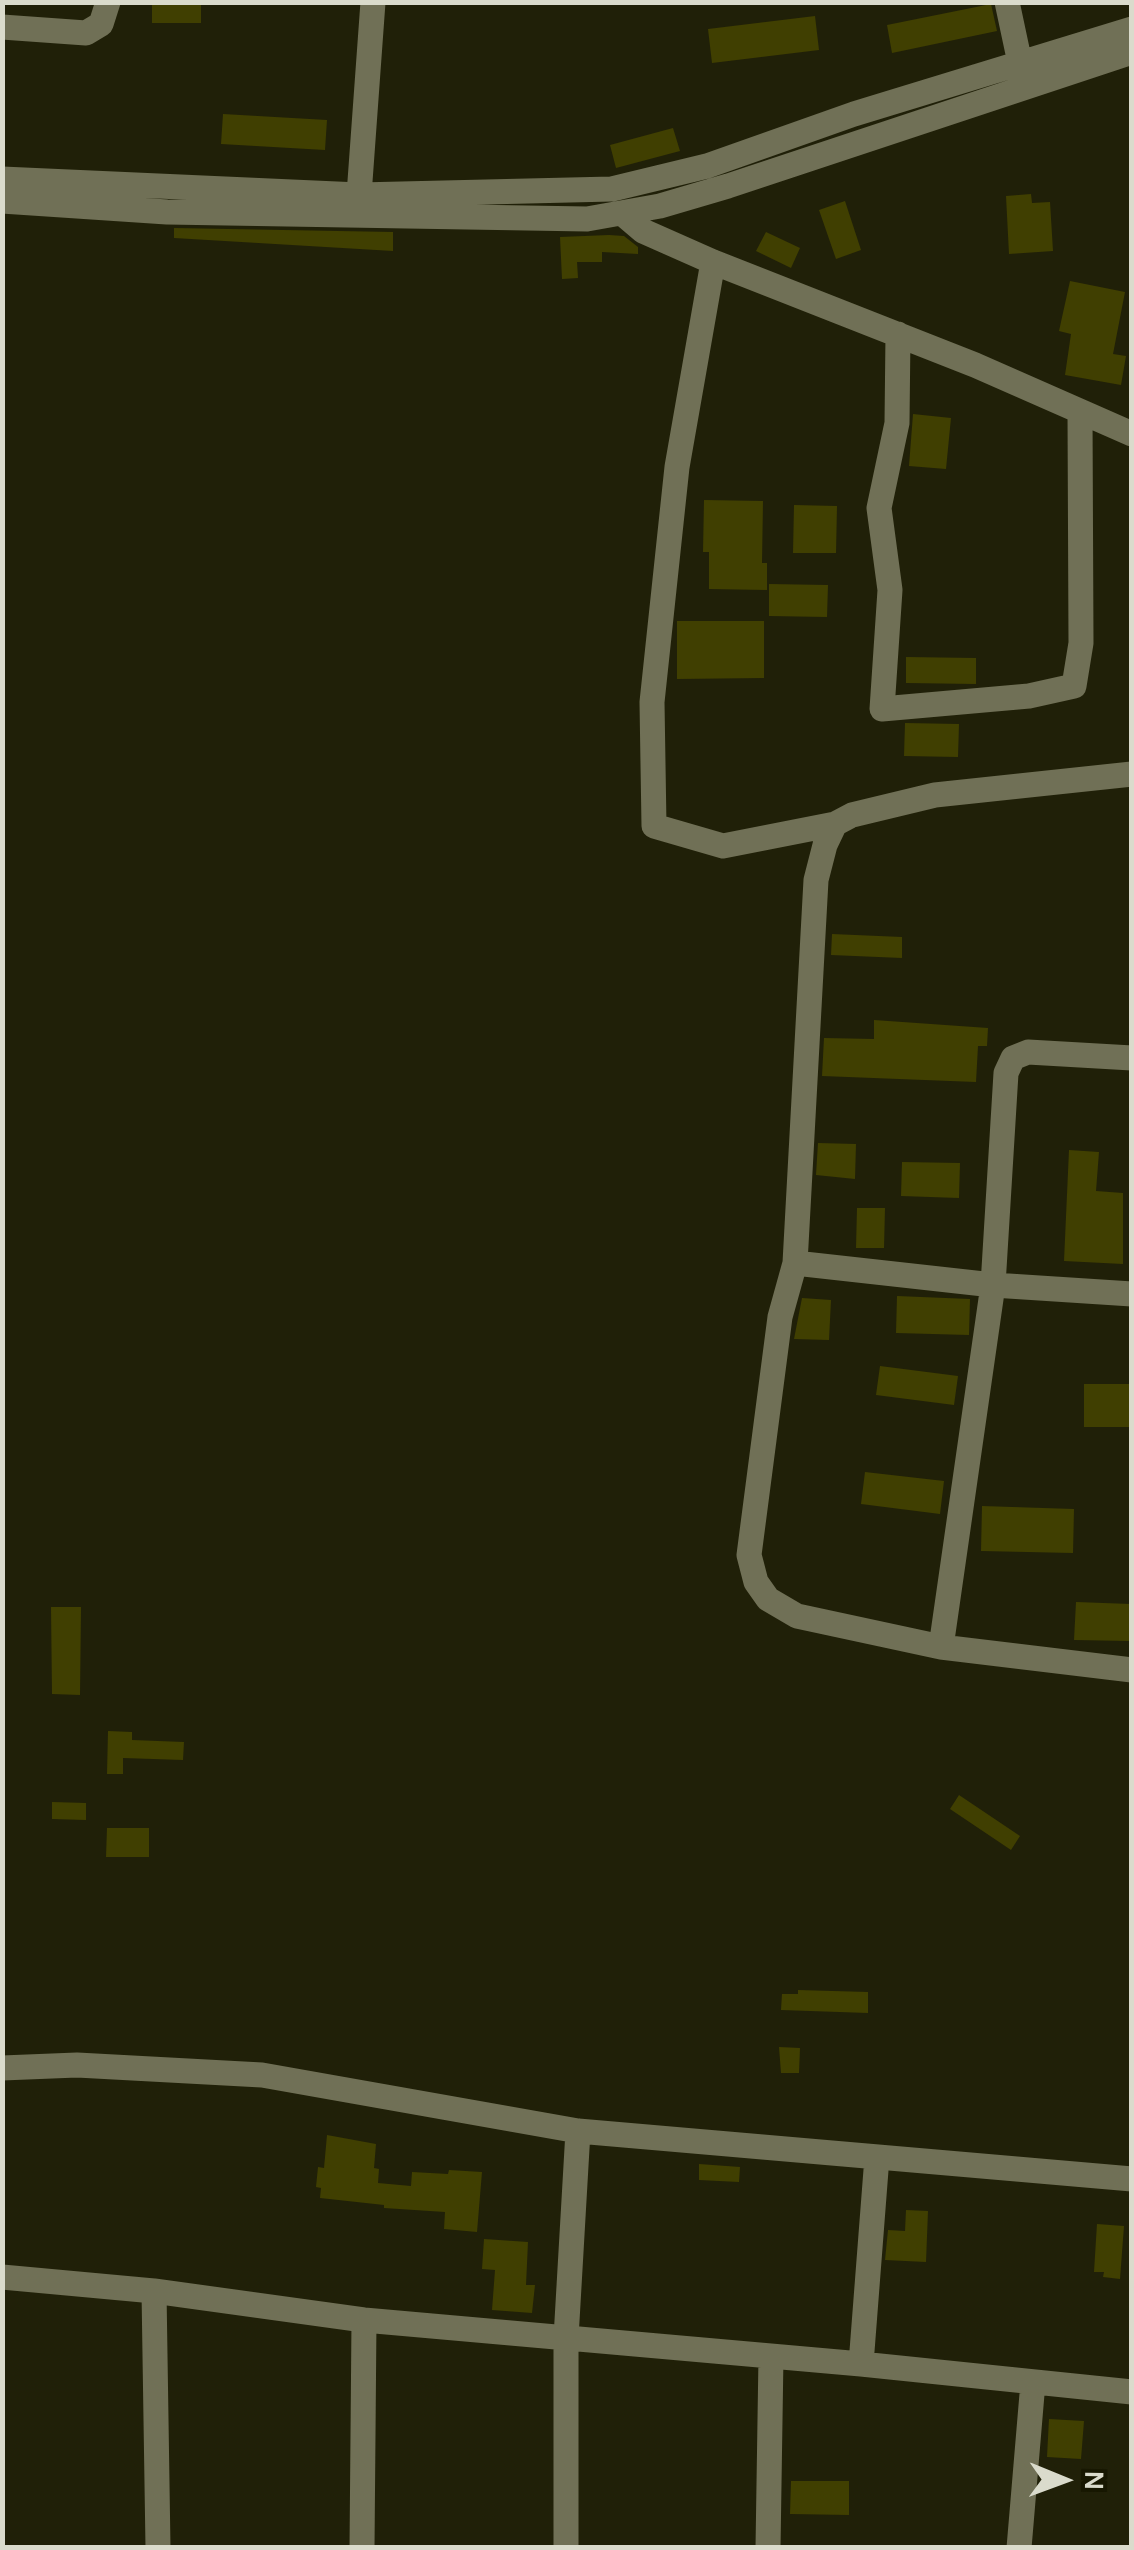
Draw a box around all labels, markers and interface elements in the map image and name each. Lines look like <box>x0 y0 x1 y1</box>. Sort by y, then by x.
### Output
north arrow <box>1014 2430 1114 2530</box>
text: N <box>1078 2470 1111 2491</box>

